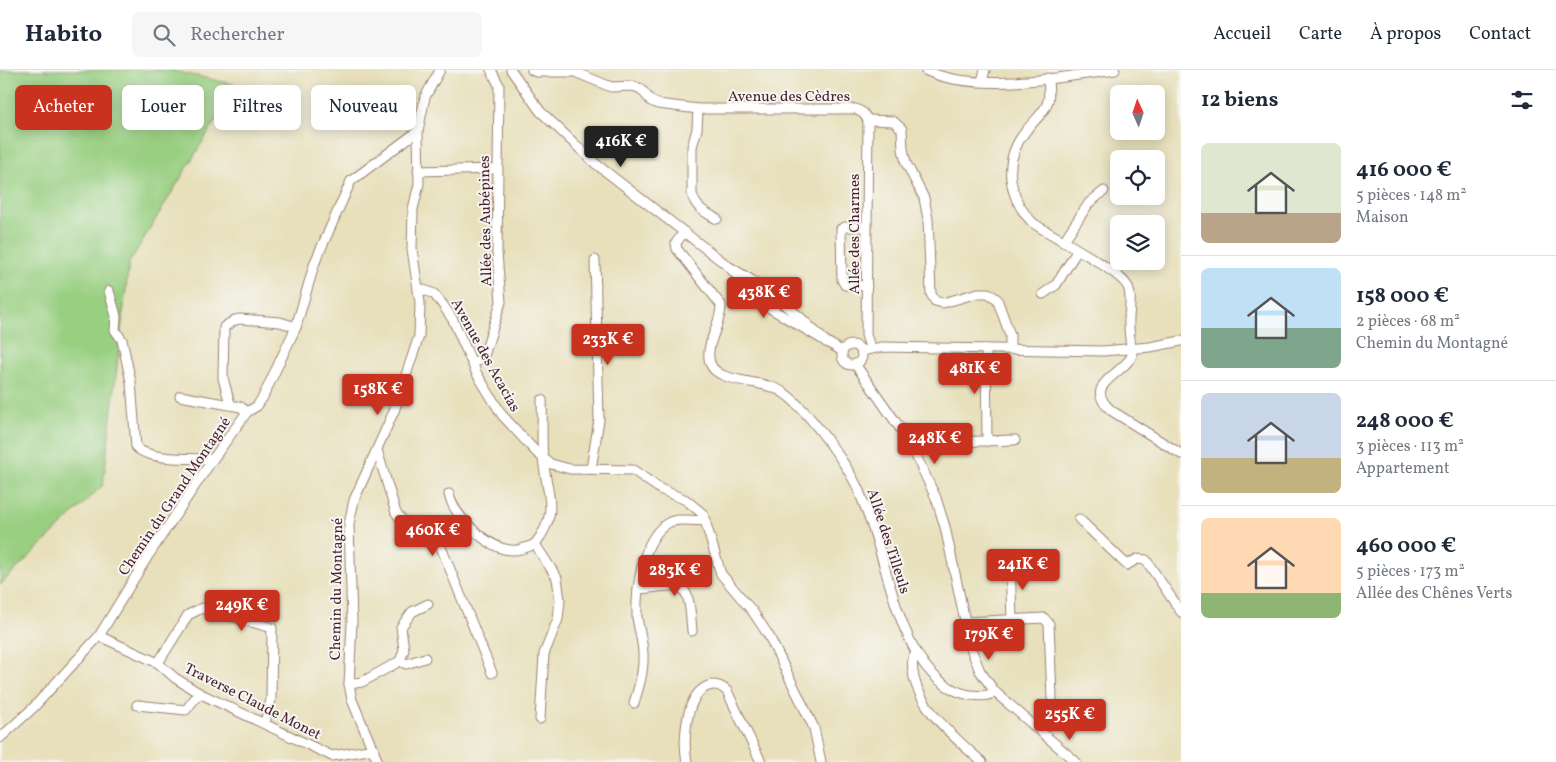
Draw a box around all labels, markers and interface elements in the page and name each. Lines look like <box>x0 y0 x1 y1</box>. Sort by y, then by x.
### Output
search box <box>132 12 482 57</box>
text: Habito <box>25 18 102 52</box>
icon: search <box>150 21 178 49</box>
text: Rechercher <box>190 22 284 48</box>
text: Accueil <box>1213 22 1271 47</box>
text: Carte <box>1299 22 1342 47</box>
text: À propos <box>1370 22 1441 47</box>
text: Contact <box>1469 22 1531 47</box>
chip: Acheter <box>15 85 112 130</box>
chip: Louer <box>122 85 204 130</box>
chip: Filtres <box>214 85 301 130</box>
chip: Nouveau <box>311 85 416 130</box>
north arrow <box>1110 85 1165 140</box>
map controls <box>1110 85 1165 270</box>
text: 12 biens <box>1201 86 1278 115</box>
icon: filters <box>1508 86 1536 114</box>
street label: Avenue des Cèdres <box>728 87 850 108</box>
pin: 416K € <box>580 126 662 168</box>
text: 416K € <box>595 131 647 153</box>
button: locate <box>1110 150 1165 205</box>
street label: Allée des Aubépines <box>475 155 498 287</box>
text: 416 000 € <box>1356 156 1452 185</box>
icon: home <box>1241 163 1301 223</box>
street label: Allée des Charmes <box>845 173 866 295</box>
text: 5 pièces · 148 m² <box>1356 185 1466 207</box>
text: Maison <box>1356 207 1409 229</box>
button: layers <box>1110 215 1165 270</box>
pin: 438K € <box>723 276 805 319</box>
text: 438K € <box>738 282 790 304</box>
text: 158 000 € <box>1356 282 1449 311</box>
icon: home <box>1241 288 1301 348</box>
street label: Avenue des Acacias <box>445 295 525 416</box>
text: 2 pièces · 68 m² <box>1356 311 1460 333</box>
pin: 233K € <box>567 324 649 366</box>
text: 233K € <box>583 329 633 351</box>
text: Chemin du Montagné <box>1356 333 1508 355</box>
pin: 481K € <box>934 352 1016 395</box>
text: 481K € <box>949 358 1001 380</box>
pin: 158K € <box>337 374 419 416</box>
text: 158K € <box>353 379 403 401</box>
text: 248 000 € <box>1356 407 1454 436</box>
street label: Chemin du Grand Montagné <box>114 413 236 581</box>
icon: home <box>1241 413 1301 473</box>
pin: 248K € <box>894 422 976 465</box>
text: 248K € <box>909 428 961 450</box>
text: 3 pièces · 113 m² <box>1356 436 1464 458</box>
text: Appartement <box>1356 458 1450 480</box>
street label: Allée des Tilleuls <box>861 486 914 597</box>
pin: 460K € <box>392 514 474 557</box>
street label: Chemin du Montagné <box>326 518 349 660</box>
text: 460K € <box>406 520 460 542</box>
text: 460 000 € <box>1356 532 1456 561</box>
icon: home <box>1241 538 1301 598</box>
pin: 241K € <box>982 548 1064 591</box>
pin: 283K € <box>634 554 716 597</box>
text: 241K € <box>998 554 1048 576</box>
text: 283K € <box>649 560 701 582</box>
text: 5 pièces · 173 m² <box>1356 561 1465 583</box>
text: Allée des Chênes Verts <box>1356 583 1512 605</box>
pin: 249K € <box>201 590 283 632</box>
text: 249K € <box>216 595 268 617</box>
pin: 179K € <box>948 618 1030 661</box>
text: 179K € <box>964 624 1014 646</box>
street label: Traverse Claude Monet <box>180 659 324 746</box>
pin: 255K € <box>1029 698 1111 741</box>
text: 255K € <box>1045 704 1095 726</box>

